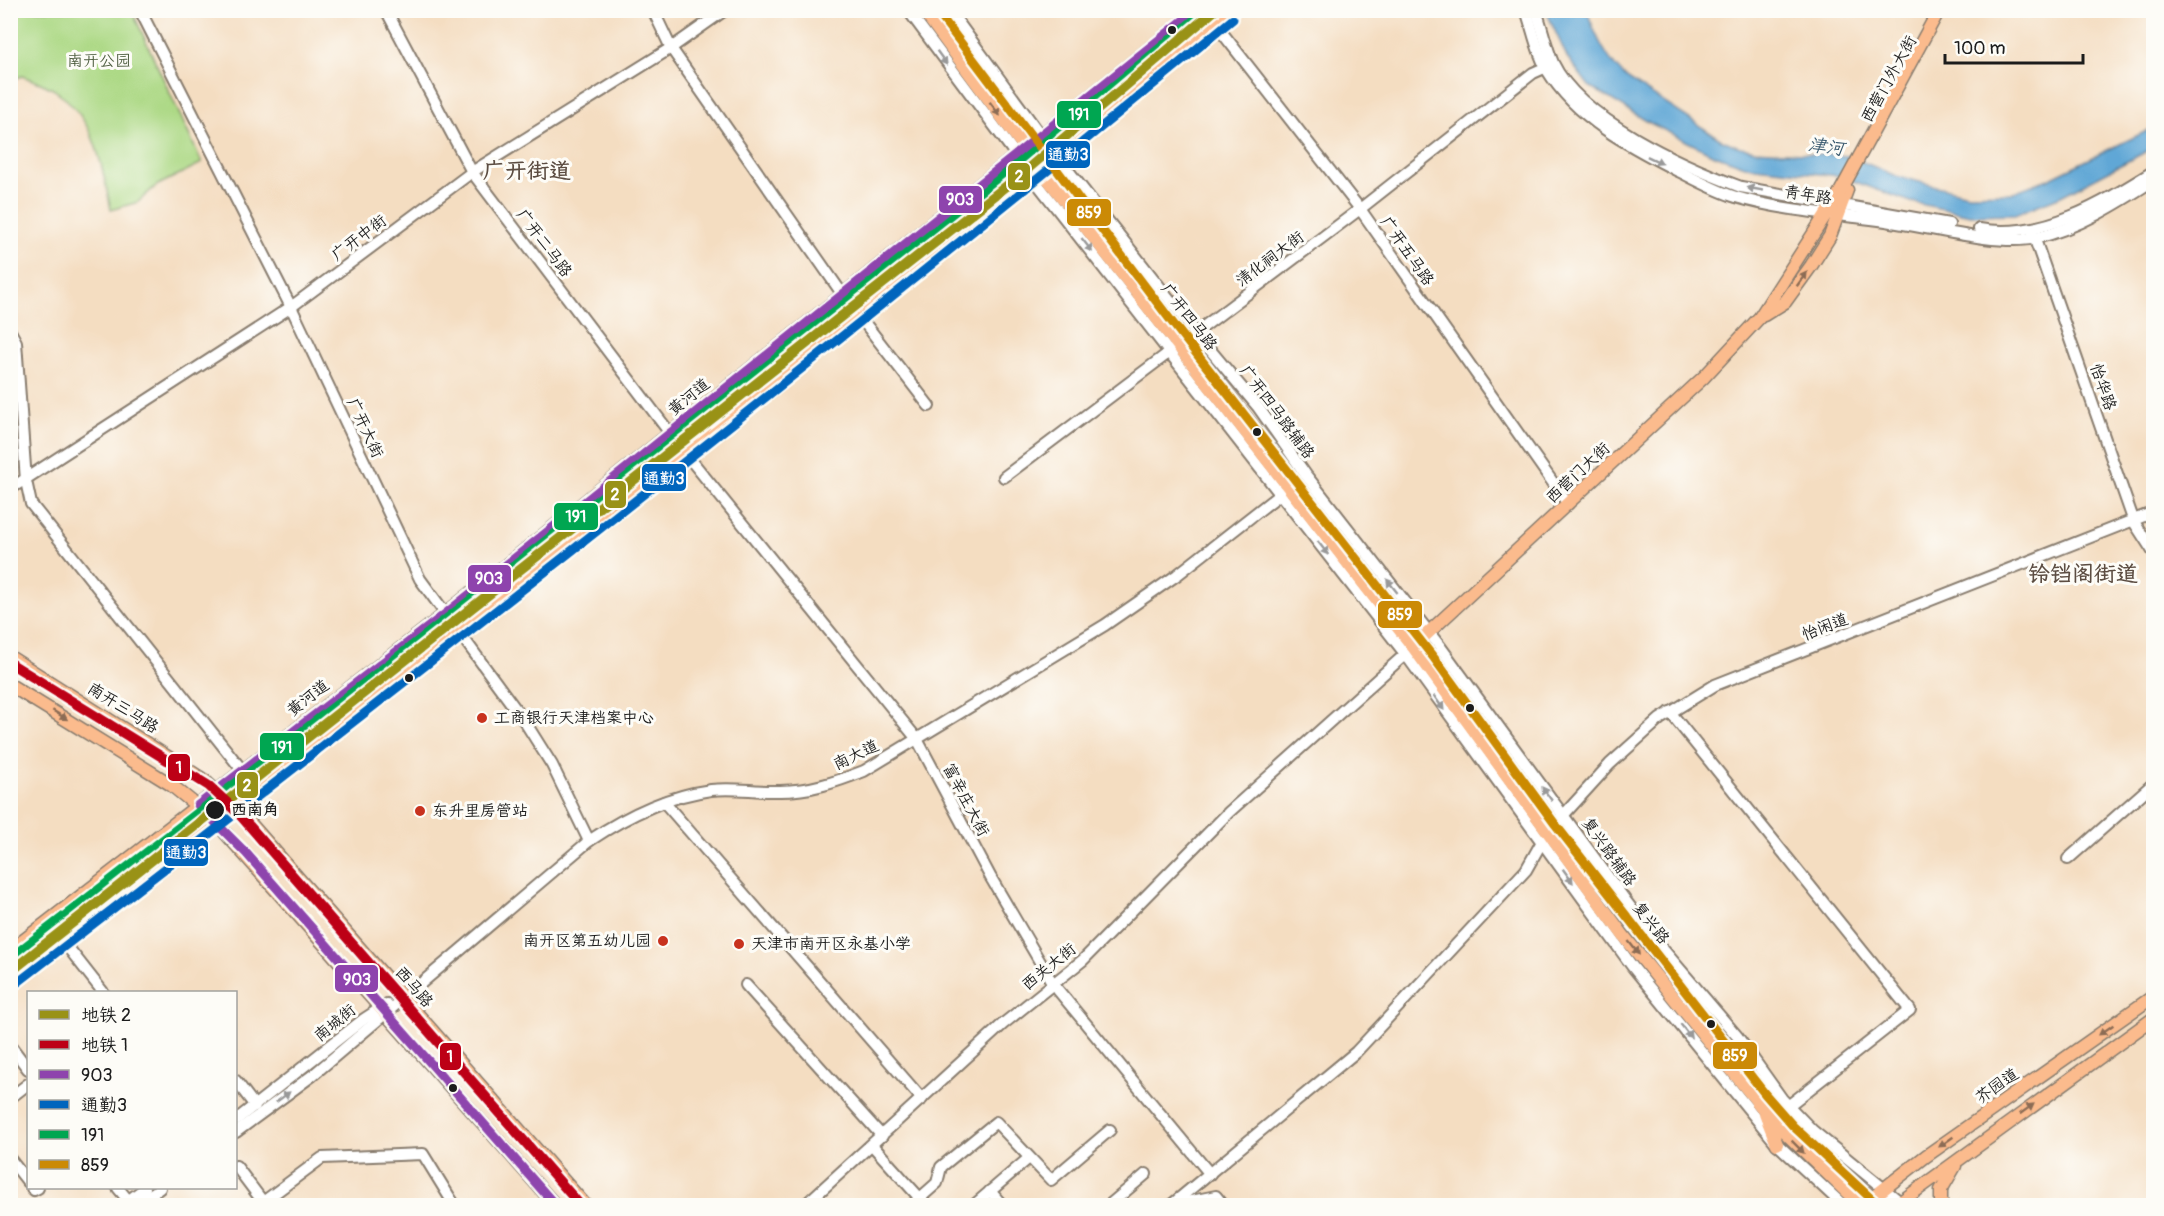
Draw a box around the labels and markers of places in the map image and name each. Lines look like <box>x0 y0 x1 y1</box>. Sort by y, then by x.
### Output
unlabelled marker <box>1166 24 1178 36</box>
unlabelled marker <box>1251 426 1263 438</box>
unlabelled marker <box>403 672 415 684</box>
unlabelled marker <box>1464 702 1476 714</box>
place label: 工商银行天津档案中心 <box>494 708 654 728</box>
marker: 工商银行天津档案中心 <box>475 711 489 725</box>
marker: 西南角 <box>204 799 226 821</box>
place label: 西南角 <box>231 800 279 820</box>
place label: 东升里房管站 <box>432 801 528 821</box>
marker: 东升里房管站 <box>413 804 427 818</box>
place label: 南开区第五幼儿园 <box>523 931 651 951</box>
marker: 南开区第五幼儿园 <box>656 934 670 948</box>
place label: 天津市南开区永基小学 <box>751 934 911 954</box>
marker: 天津市南开区永基小学 <box>732 937 746 951</box>
unlabelled marker <box>1705 1018 1717 1030</box>
unlabelled marker <box>447 1082 459 1094</box>

